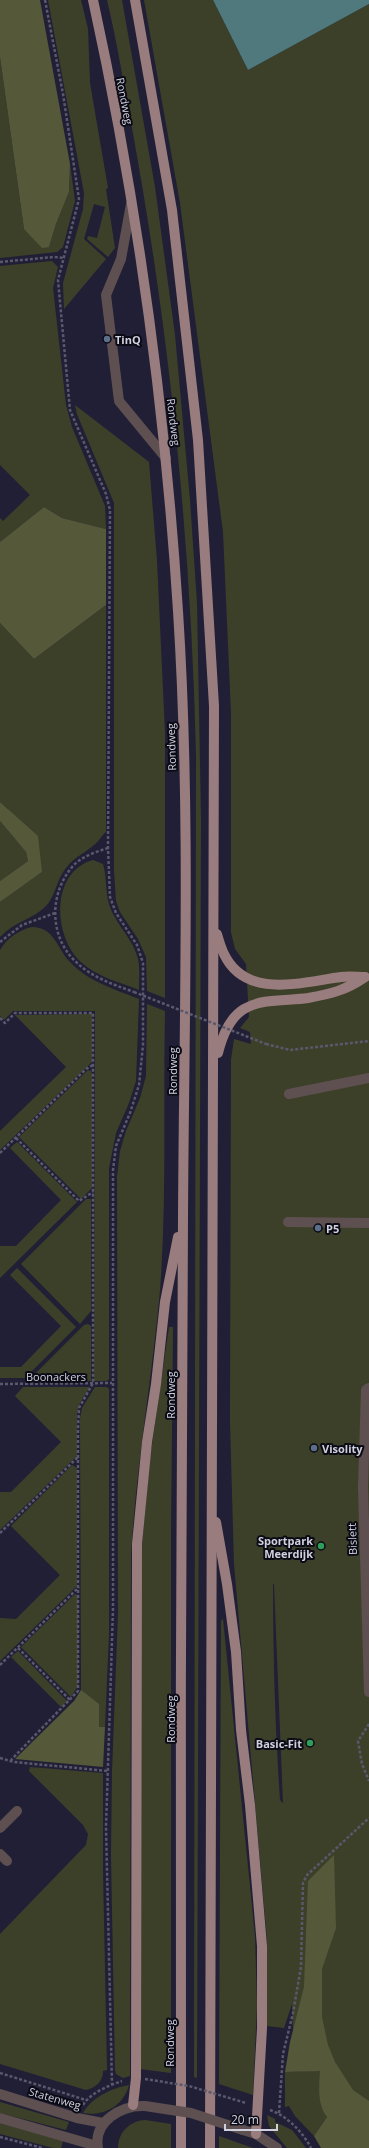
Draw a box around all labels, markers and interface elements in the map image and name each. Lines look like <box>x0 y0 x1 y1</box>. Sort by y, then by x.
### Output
street label: Rondweg <box>113 76 137 126</box>
place label: TinQ <box>115 332 141 347</box>
marker: TinQ <box>102 334 112 344</box>
street label: Rondweg <box>164 397 184 447</box>
street label: Rondweg <box>163 723 179 771</box>
street label: Rondweg <box>165 1047 180 1095</box>
place label: P5 <box>326 1221 339 1236</box>
marker: P5 <box>313 1223 323 1233</box>
street label: Boonackers <box>26 1369 86 1384</box>
street label: Rondweg <box>163 1371 178 1419</box>
place label: Visolity <box>322 1441 363 1456</box>
marker: Visolity <box>309 1443 319 1453</box>
street label: Bislett <box>344 1523 360 1555</box>
place label: Sportpark Meerdijk <box>258 1533 313 1561</box>
marker: Sportpark Meerdijk <box>316 1541 326 1551</box>
street label: Rondweg <box>163 1695 178 1743</box>
place label: Basic-Fit <box>256 1736 302 1751</box>
marker: Basic-Fit <box>305 1738 315 1748</box>
street label: Rondweg <box>162 2019 177 2067</box>
street label: Statenweg <box>27 2083 83 2113</box>
scale bar <box>225 2106 277 2132</box>
text: 20 m <box>231 2111 259 2128</box>

